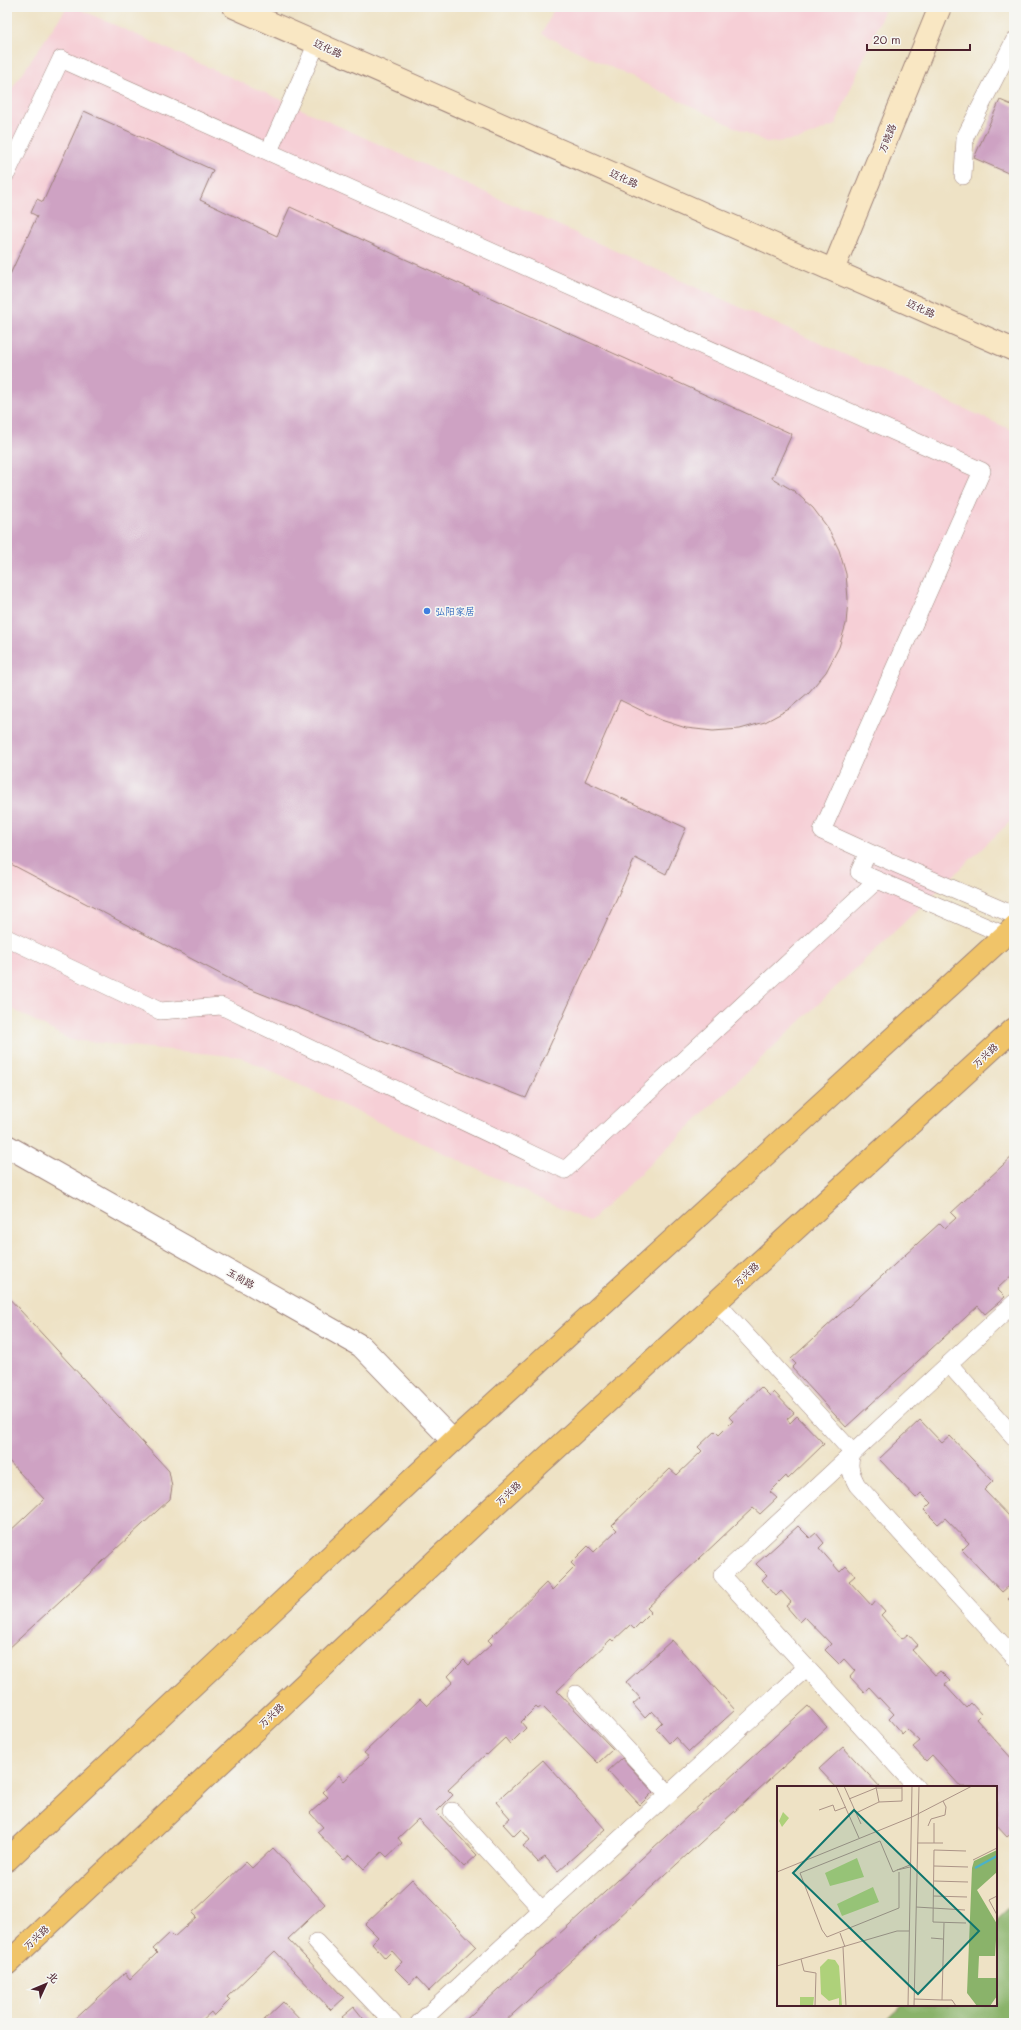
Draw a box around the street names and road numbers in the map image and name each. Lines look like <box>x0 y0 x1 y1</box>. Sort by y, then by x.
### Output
street label: 迈化路 <box>311 36 345 60</box>
street label: 万晓路 <box>875 121 899 155</box>
street label: 迈化路 <box>607 166 641 190</box>
street label: 迈化路 <box>904 296 938 320</box>
street label: 万兴路 <box>969 1040 1001 1070</box>
street label: 万兴路 <box>730 1259 762 1289</box>
street label: 玉尚路 <box>225 1264 257 1292</box>
street label: 万兴路 <box>492 1478 524 1508</box>
street label: 万兴路 <box>255 1700 287 1730</box>
street label: 万兴路 <box>20 1922 52 1952</box>

